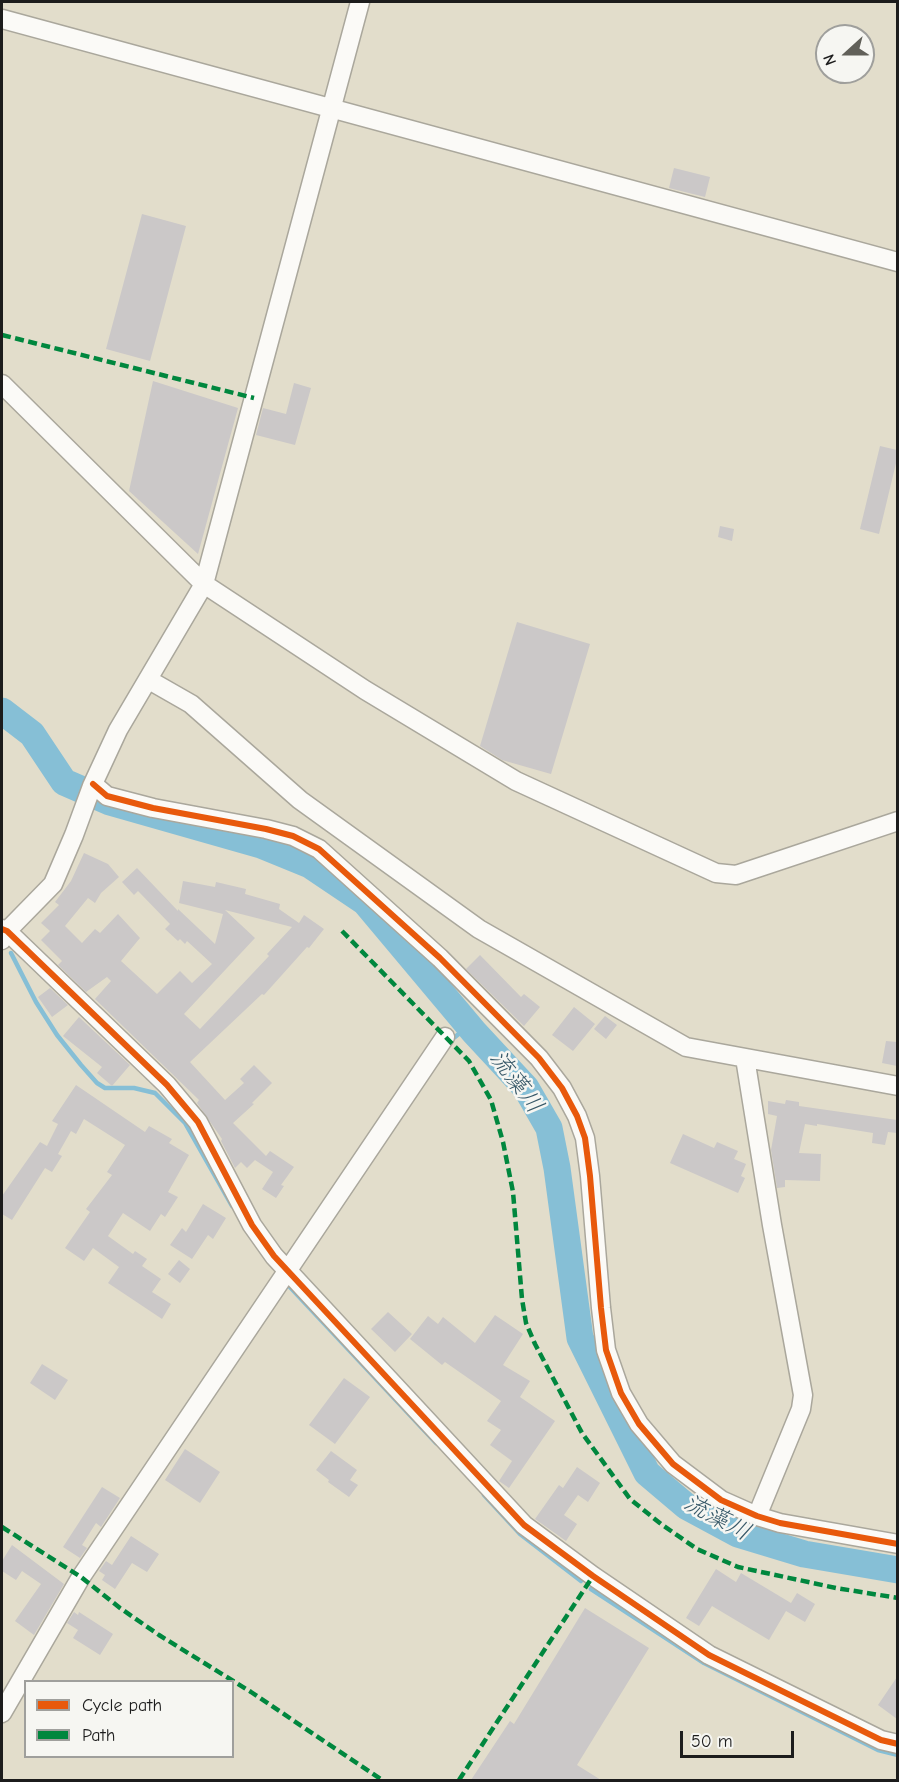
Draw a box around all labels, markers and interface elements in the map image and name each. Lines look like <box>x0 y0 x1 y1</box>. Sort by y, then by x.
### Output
north arrow <box>815 24 875 84</box>
text: N <box>820 52 840 68</box>
water label: 流藻川 <box>483 1045 549 1119</box>
water label: 流藻川 <box>678 1488 756 1548</box>
legend <box>24 1680 234 1758</box>
text: Cycle path <box>82 1695 162 1716</box>
scale bar <box>683 1719 797 1757</box>
text: Path <box>82 1725 115 1746</box>
text: 50 m <box>691 1731 733 1752</box>

